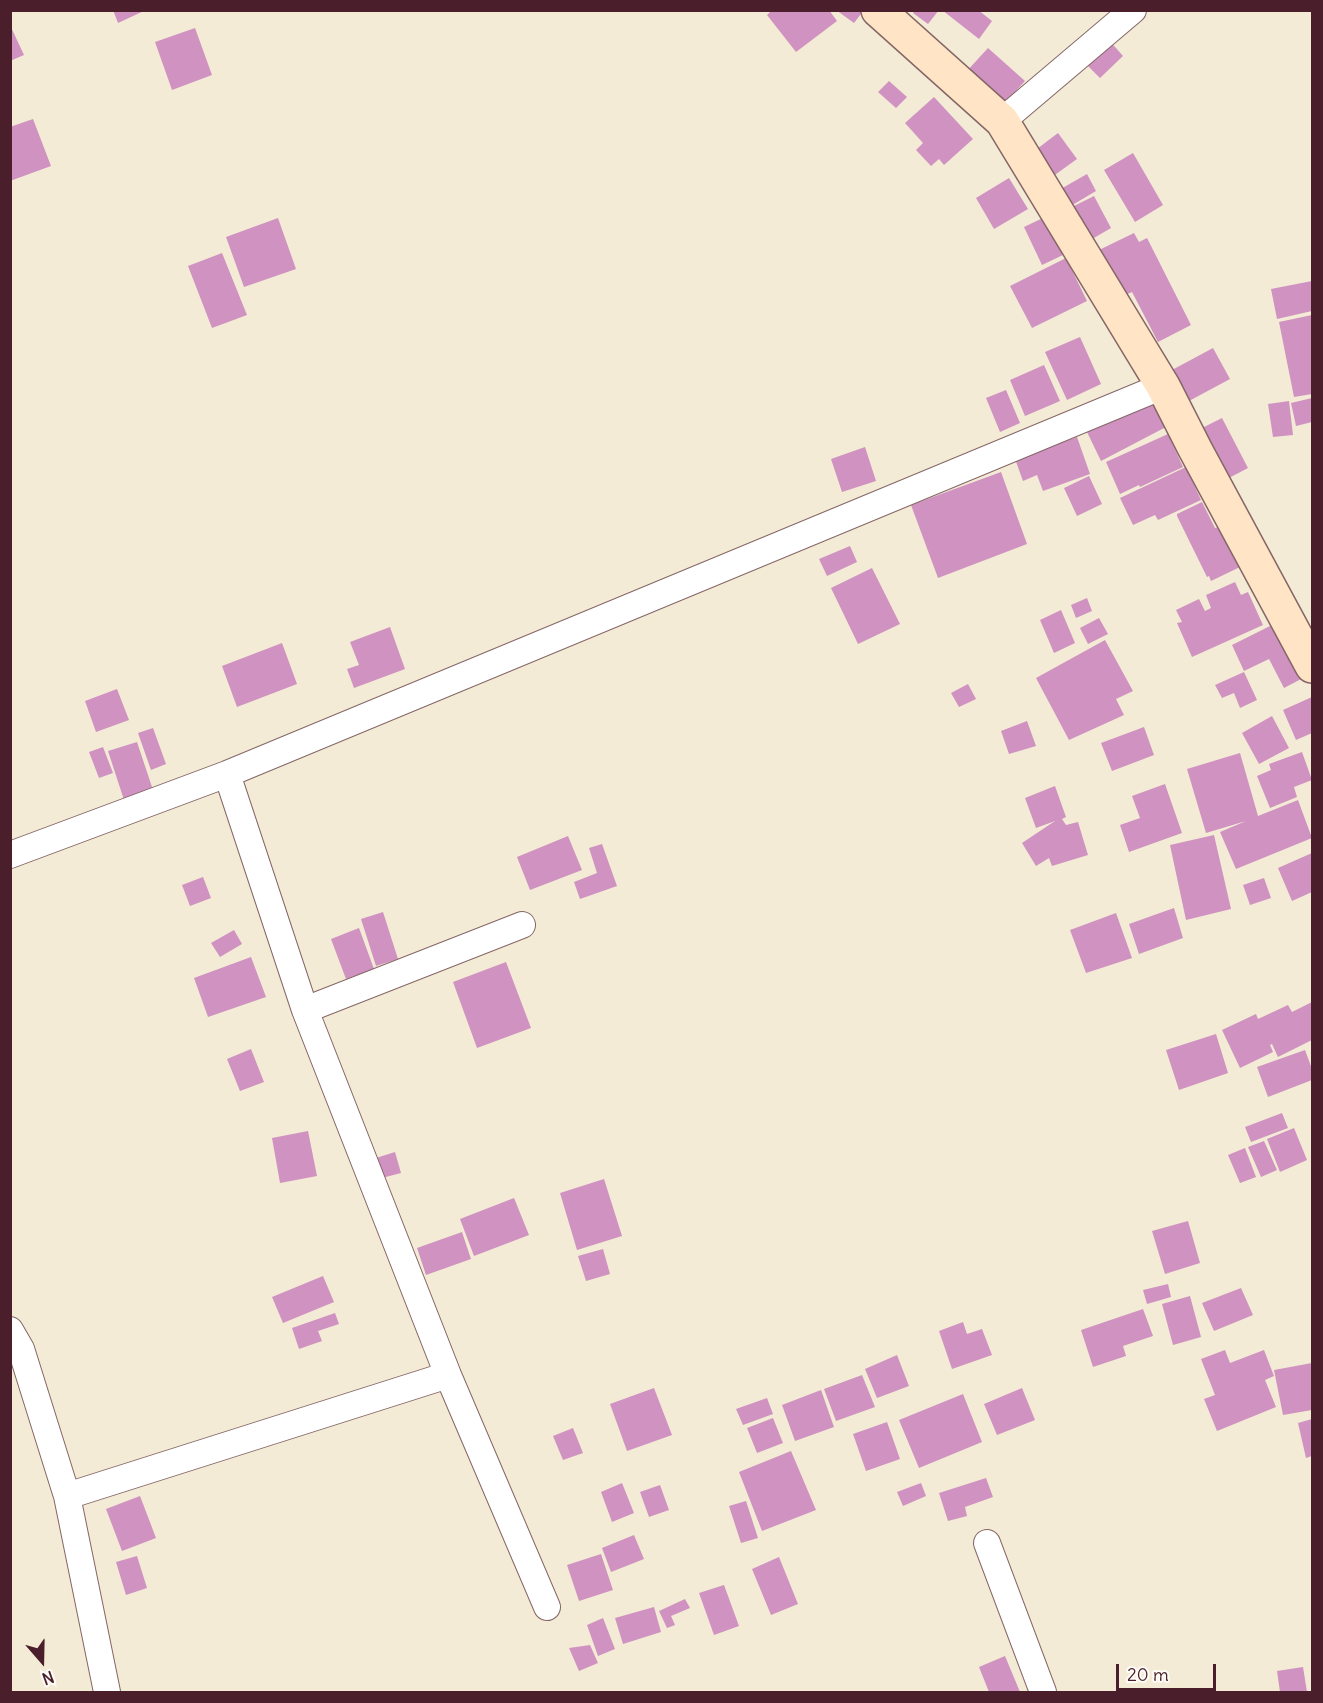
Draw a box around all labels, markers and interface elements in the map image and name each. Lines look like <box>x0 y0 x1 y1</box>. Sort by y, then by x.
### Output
north arrow <box>12 1631 72 1691</box>
scale bar <box>1119 1652 1220 1690</box>
text: 20 m <box>1127 1663 1169 1686</box>
text: N <box>40 1667 57 1689</box>

